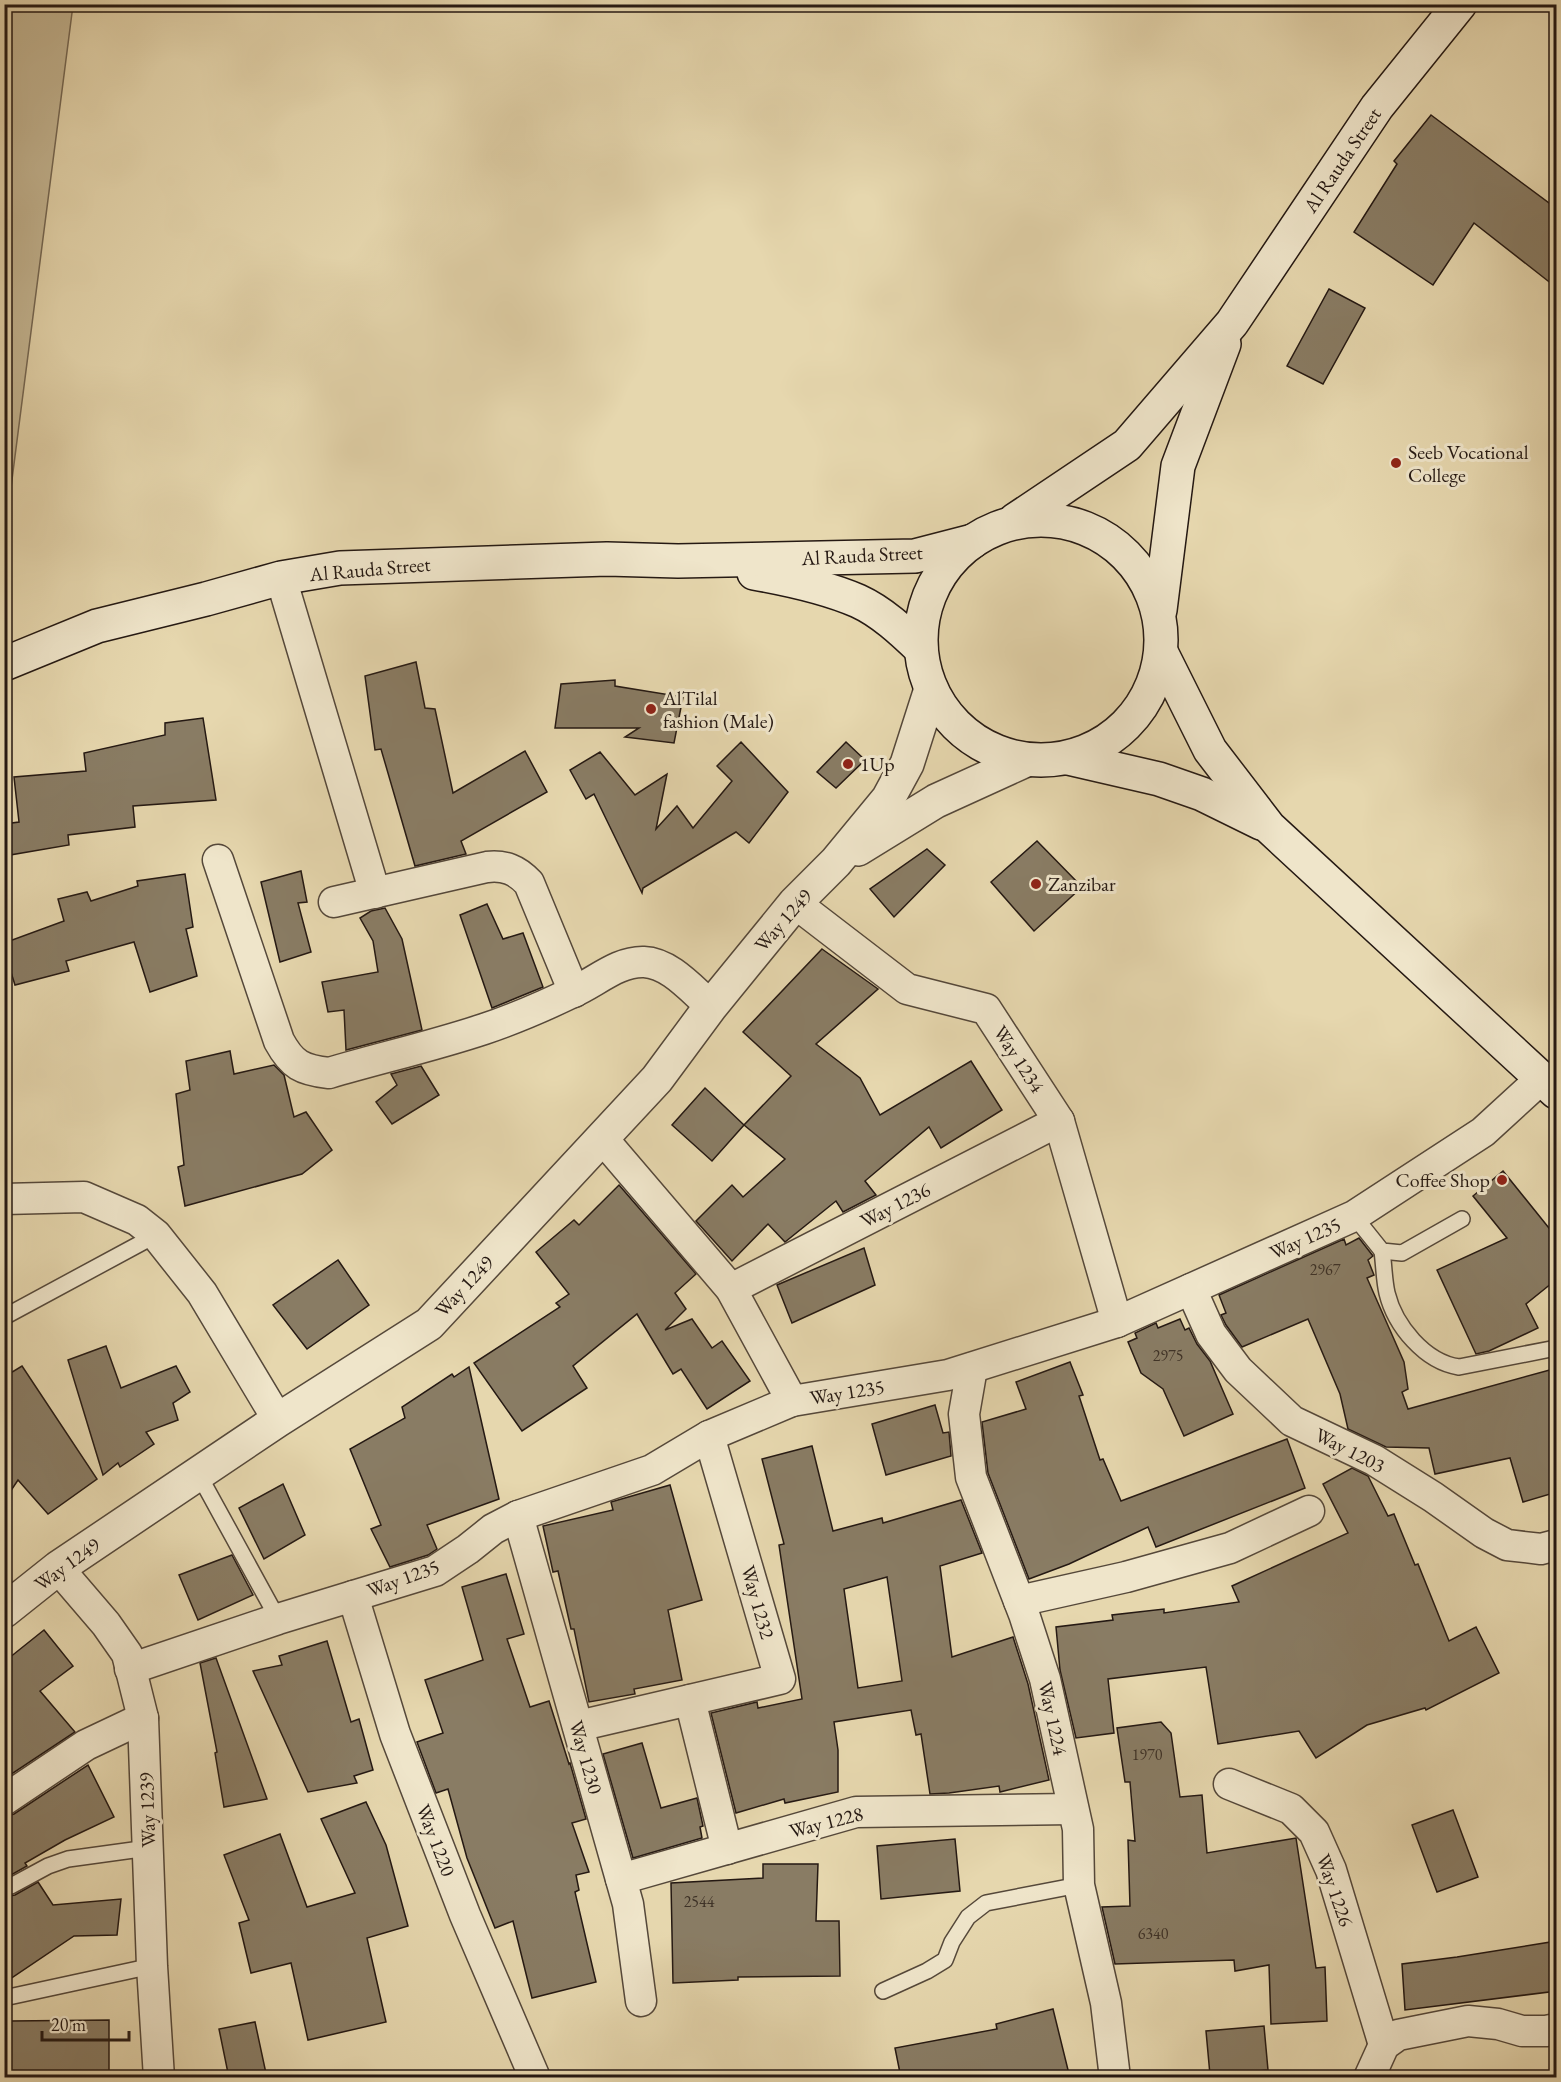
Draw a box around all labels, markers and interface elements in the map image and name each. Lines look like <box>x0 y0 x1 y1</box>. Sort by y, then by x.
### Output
street label: Al Rauda Street <box>1297 102 1387 218</box>
place label: Seeb Vocational College <box>1408 439 1529 488</box>
marker: Seeb Vocational College <box>1389 456 1403 470</box>
street label: Al Rauda Street <box>800 539 924 571</box>
street label: Al Rauda Street <box>307 551 432 587</box>
place label: AlTilal fashion (Male) <box>662 685 774 734</box>
marker: AlTilal fashion (Male) <box>644 702 658 716</box>
place label: 1Up <box>860 751 895 777</box>
marker: 1Up <box>841 757 855 771</box>
place label: Zanzibar <box>1048 871 1116 897</box>
marker: Zanzibar <box>1029 877 1043 891</box>
street label: Way 1249 <box>748 883 818 957</box>
street label: Way 1234 <box>988 1020 1051 1098</box>
place label: Coffee Shop <box>1396 1167 1490 1193</box>
marker: Coffee Shop <box>1495 1173 1509 1187</box>
street label: Way 1236 <box>856 1176 935 1234</box>
street label: Way 1235 <box>1265 1211 1345 1265</box>
street label: Way 1249 <box>429 1249 499 1322</box>
house number: 2967 <box>1310 1259 1341 1280</box>
house number: 2975 <box>1153 1345 1183 1366</box>
street label: Way 1235 <box>808 1373 886 1411</box>
street label: Way 1203 <box>1311 1421 1389 1479</box>
street label: Way 1249 <box>29 1531 105 1597</box>
street label: Way 1235 <box>363 1553 443 1603</box>
street label: Way 1232 <box>735 1562 781 1642</box>
street label: Way 1224 <box>1032 1678 1074 1758</box>
street label: Way 1230 <box>563 1717 609 1797</box>
house number: 1970 <box>1132 1744 1163 1765</box>
street label: Way 1239 <box>133 1772 161 1848</box>
street label: Way 1220 <box>410 1800 462 1880</box>
street label: Way 1228 <box>786 1800 866 1844</box>
street label: Way 1226 <box>1310 1850 1360 1930</box>
house number: 2544 <box>684 1891 715 1912</box>
house number: 6340 <box>1138 1923 1169 1944</box>
scale bar <box>42 2004 129 2042</box>
text: 20 m <box>51 2013 86 2036</box>

